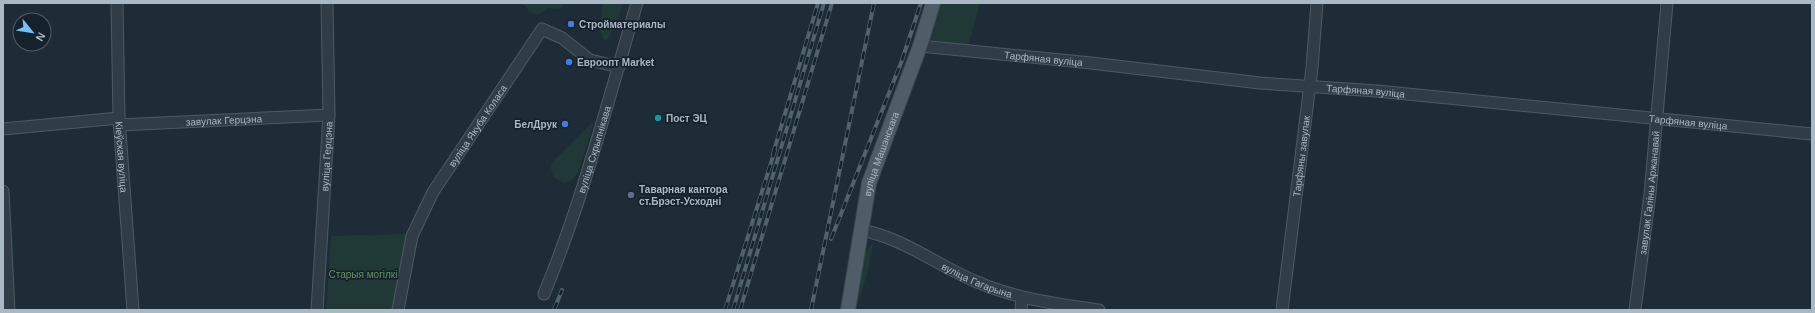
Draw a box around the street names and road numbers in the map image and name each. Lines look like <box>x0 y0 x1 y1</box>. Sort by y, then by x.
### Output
street label: Тарфяная вуліца <box>1004 49 1084 68</box>
street label: вуліца Якуба Коласа <box>447 83 509 169</box>
street label: Тарфяная вуліца <box>1326 83 1406 100</box>
street label: вуліца Скрыпнікава <box>576 104 613 195</box>
street label: вуліца Машэнскага <box>862 110 901 197</box>
street label: завулак Герцэна <box>185 113 263 128</box>
street label: Тарфяная вуліца <box>1648 113 1728 132</box>
street label: Тарфяны завулак <box>1291 114 1312 197</box>
street label: Кіеўская вуліца <box>113 121 129 193</box>
street label: вуліца Герцэна <box>319 121 335 192</box>
street label: завулак Галіны Аржанавай <box>1637 130 1662 256</box>
street label: вуліца Гагарына <box>940 261 1014 300</box>

